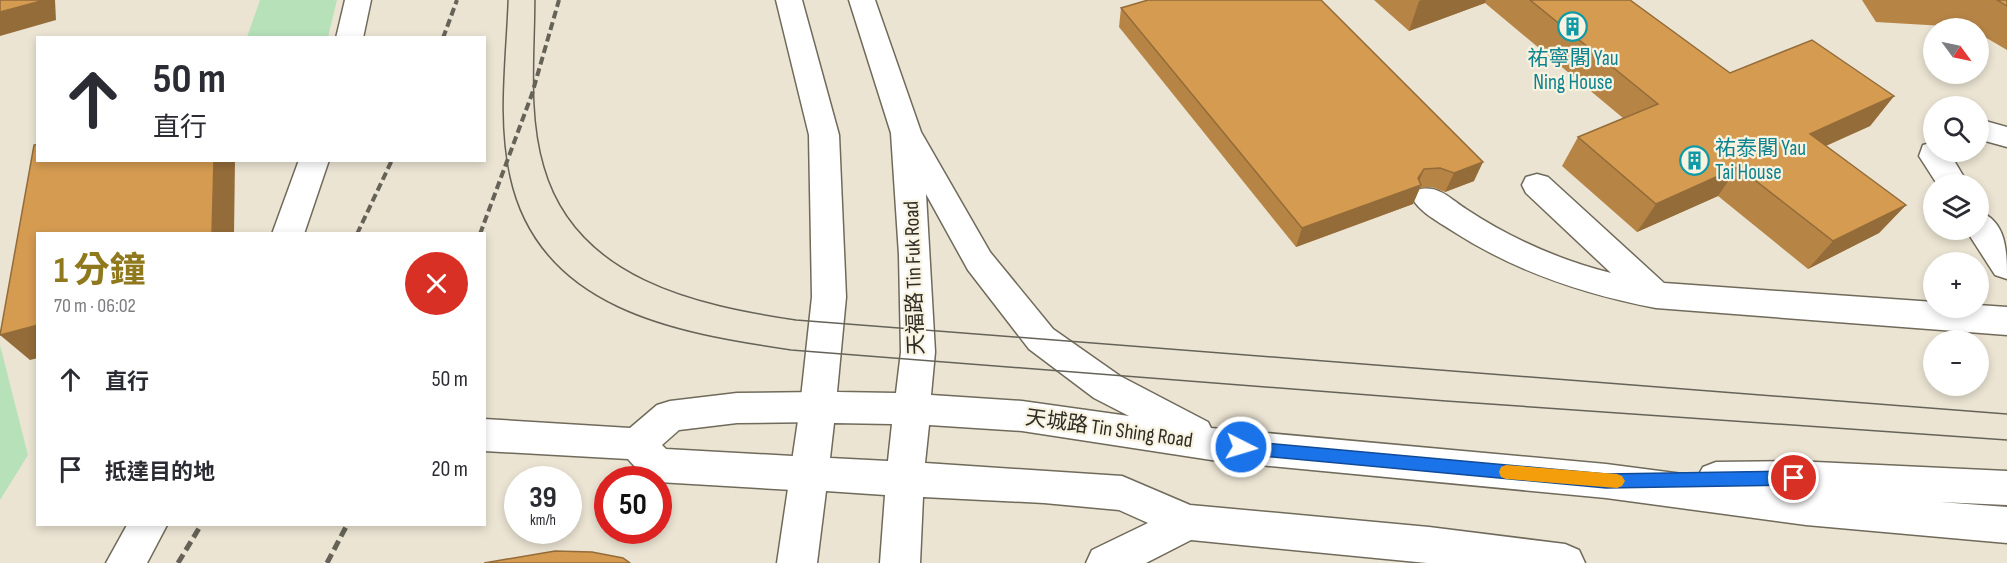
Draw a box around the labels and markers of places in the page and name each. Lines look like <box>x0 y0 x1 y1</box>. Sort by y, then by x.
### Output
building icon: 祐寧閣 Yau Ning House <box>1557 11 1589 43</box>
place label: 祐寧閣 Yau Ning House <box>1527 46 1619 95</box>
place label: 祐泰閣 Yau Tai House <box>1715 136 1806 185</box>
building icon: 祐泰閣 Yau Tai House <box>1678 144 1710 176</box>
pin <box>1768 452 1819 503</box>

